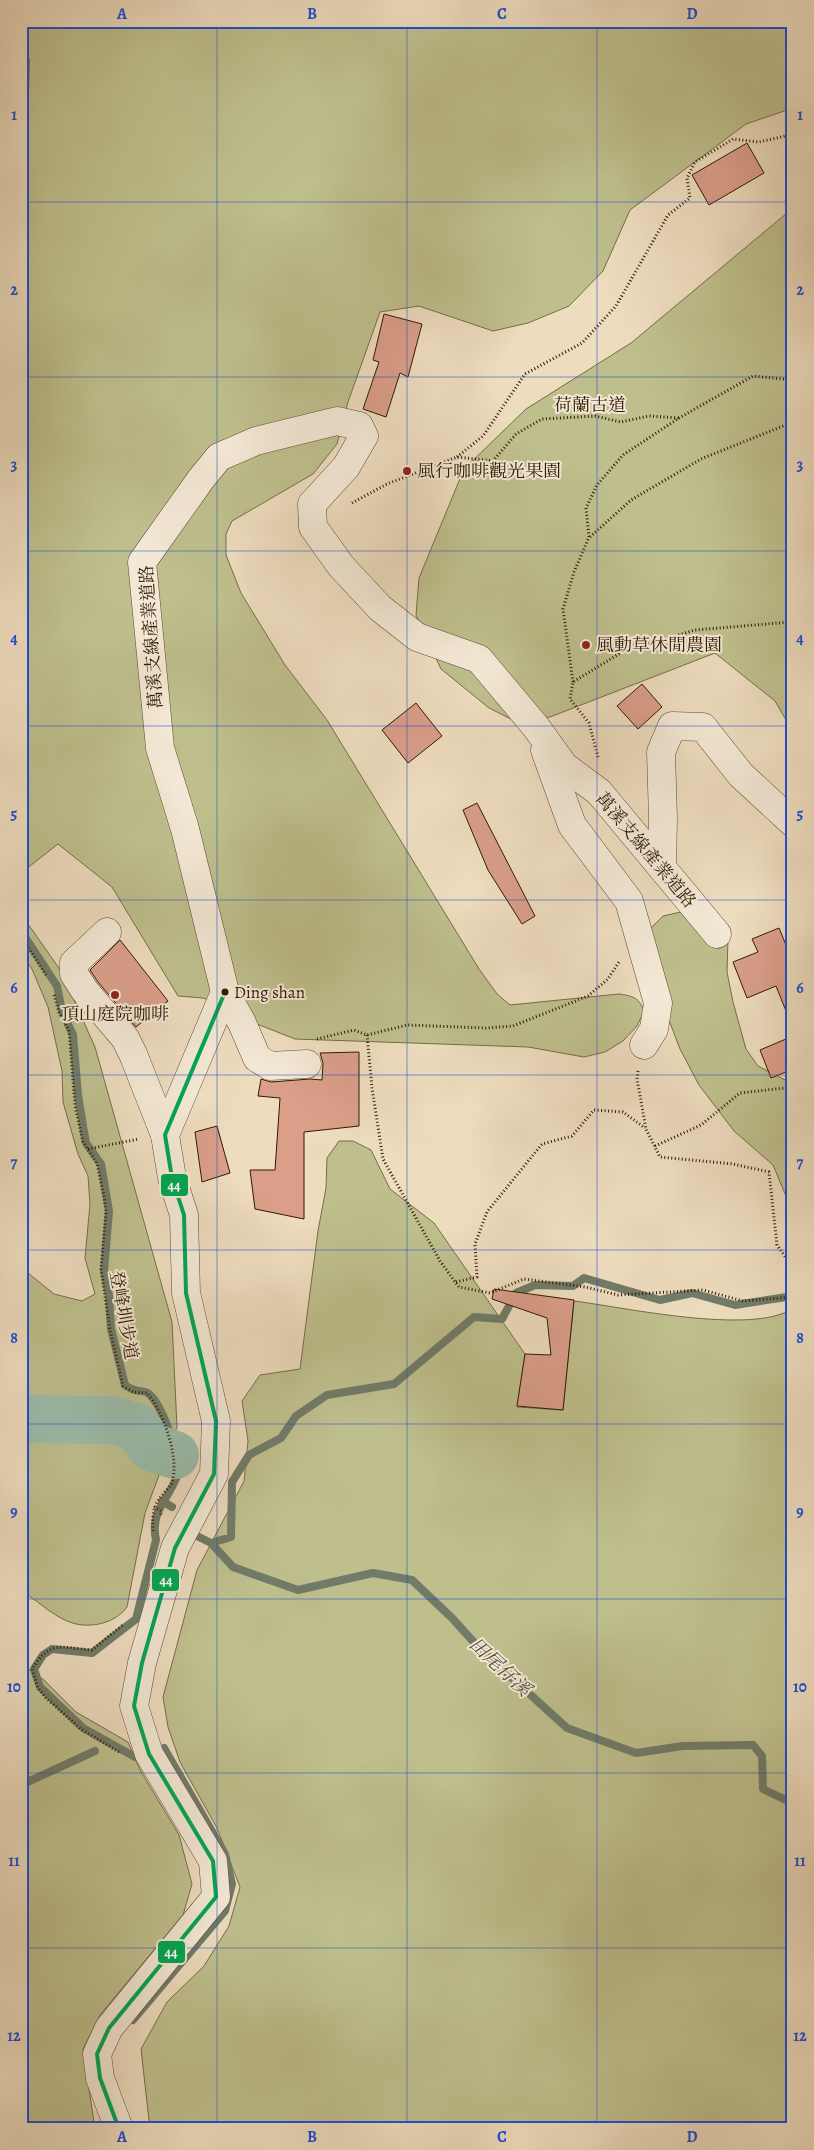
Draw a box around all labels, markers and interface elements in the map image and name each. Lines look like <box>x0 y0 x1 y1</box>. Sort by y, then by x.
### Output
text: A <box>116 3 128 25</box>
text: B <box>307 3 317 25</box>
text: C <box>497 3 507 25</box>
text: D <box>686 3 698 25</box>
text: 1 <box>11 104 17 126</box>
text: 1 <box>797 104 803 126</box>
text: 2 <box>10 279 18 301</box>
text: 2 <box>796 279 804 301</box>
street label: 荷蘭古道 <box>554 393 626 417</box>
text: 3 <box>11 454 18 476</box>
text: 3 <box>797 454 804 476</box>
place label: 風行咖啡觀光果園 <box>417 459 561 483</box>
marker: 風行咖啡觀光果園 <box>401 465 413 477</box>
street label: 萬溪支線產業道路 <box>134 564 168 710</box>
text: 4 <box>10 628 18 650</box>
text: 4 <box>796 628 804 650</box>
place label: 風動草休閒農園 <box>596 633 722 657</box>
marker: 風動草休閒農園 <box>580 639 592 651</box>
street label: 萬溪支線產業道路 <box>591 787 701 913</box>
text: 5 <box>11 803 18 825</box>
text: 5 <box>797 803 804 825</box>
text: 6 <box>10 977 18 999</box>
text: 6 <box>796 977 804 999</box>
place label: Ding shan <box>234 981 305 1004</box>
marker: Ding shan <box>220 987 230 997</box>
marker: 頂山庭院咖啡 <box>109 989 121 1001</box>
place label: 頂山庭院咖啡 <box>61 1002 169 1026</box>
text: 7 <box>11 1152 18 1174</box>
text: 7 <box>797 1152 804 1174</box>
line badge: 44 <box>160 1173 189 1197</box>
text: 44 <box>167 1176 181 1195</box>
street label: 登峰圳步道 <box>104 1269 144 1361</box>
text: 8 <box>10 1327 18 1349</box>
text: 8 <box>796 1327 804 1349</box>
text: 9 <box>10 1501 18 1523</box>
text: 9 <box>796 1501 804 1523</box>
line badge: 44 <box>151 1568 180 1592</box>
text: 44 <box>159 1571 173 1590</box>
water label: 田尾仔溪 <box>463 1632 538 1704</box>
text: 10 <box>7 1676 21 1698</box>
text: 10 <box>793 1676 807 1698</box>
text: 11 <box>8 1850 20 1872</box>
text: 11 <box>794 1850 806 1872</box>
line badge: 44 <box>157 1940 186 1964</box>
text: 44 <box>164 1943 178 1962</box>
text: 12 <box>7 2025 21 2047</box>
text: 12 <box>793 2025 807 2047</box>
text: A <box>116 2126 128 2148</box>
text: B <box>307 2126 317 2148</box>
text: C <box>497 2126 507 2148</box>
text: D <box>686 2126 698 2148</box>

